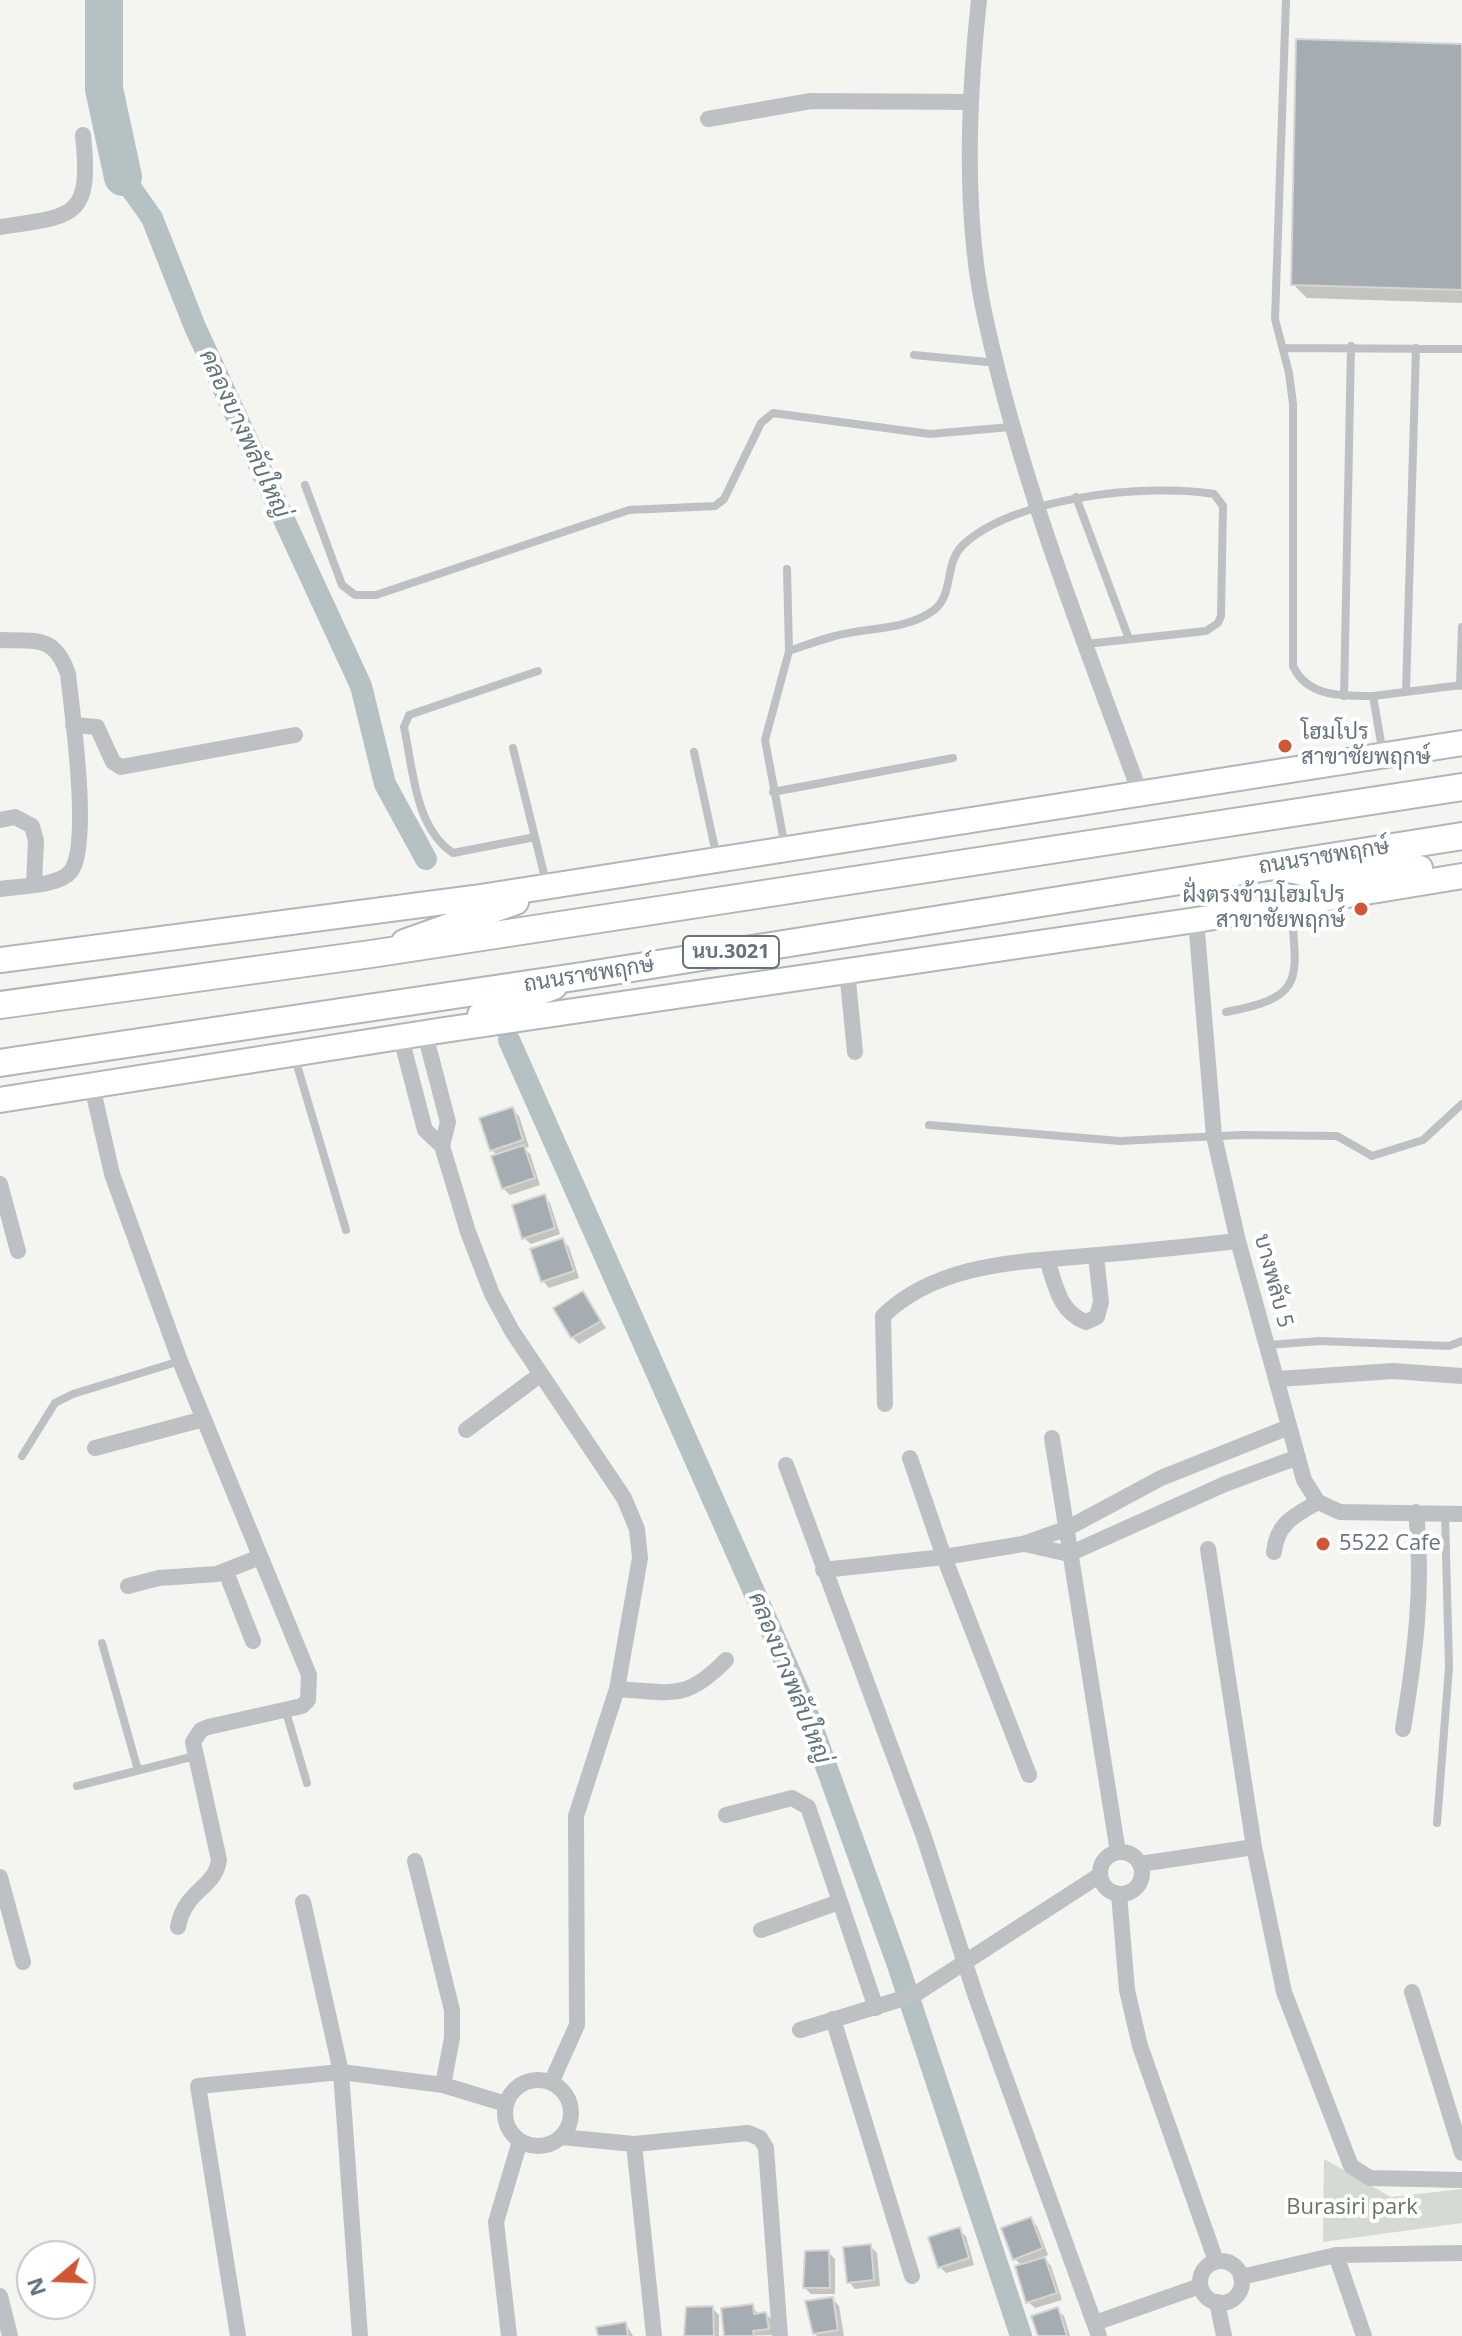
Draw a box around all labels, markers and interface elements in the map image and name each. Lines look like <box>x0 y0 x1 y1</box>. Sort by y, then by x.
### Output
water label: คลองบางพลับใหญ่ <box>192 345 296 523</box>
place label: โฮมโปร สาขาชัยพฤกษ์ <box>1301 720 1430 772</box>
marker: โฮมโปร สาขาชัยพฤกษ์ <box>1276 737 1294 755</box>
street label: ถนนราชพฤกษ์ <box>1257 834 1391 880</box>
place label: ฝั่งตรงข้ามโฮมโปร สาขาชัยพฤกษ์ <box>1182 883 1345 934</box>
marker: ฝั่งตรงข้ามโฮมโปร สาขาชัยพฤกษ์ <box>1352 900 1370 918</box>
road number: นบ.3021 <box>683 936 779 968</box>
street label: ถนนราชพฤกษ์ <box>522 952 656 998</box>
street label: บางพลับ 5 <box>1248 1231 1298 1331</box>
place label: 5522 Cafe <box>1339 1531 1441 1557</box>
marker: 5522 Cafe <box>1314 1535 1332 1553</box>
water label: คลองบางพลับใหญ่ <box>741 1588 837 1768</box>
park label: Burasiri park <box>1286 2195 1418 2221</box>
north arrow <box>16 2240 96 2320</box>
text: N <box>18 2274 52 2301</box>

